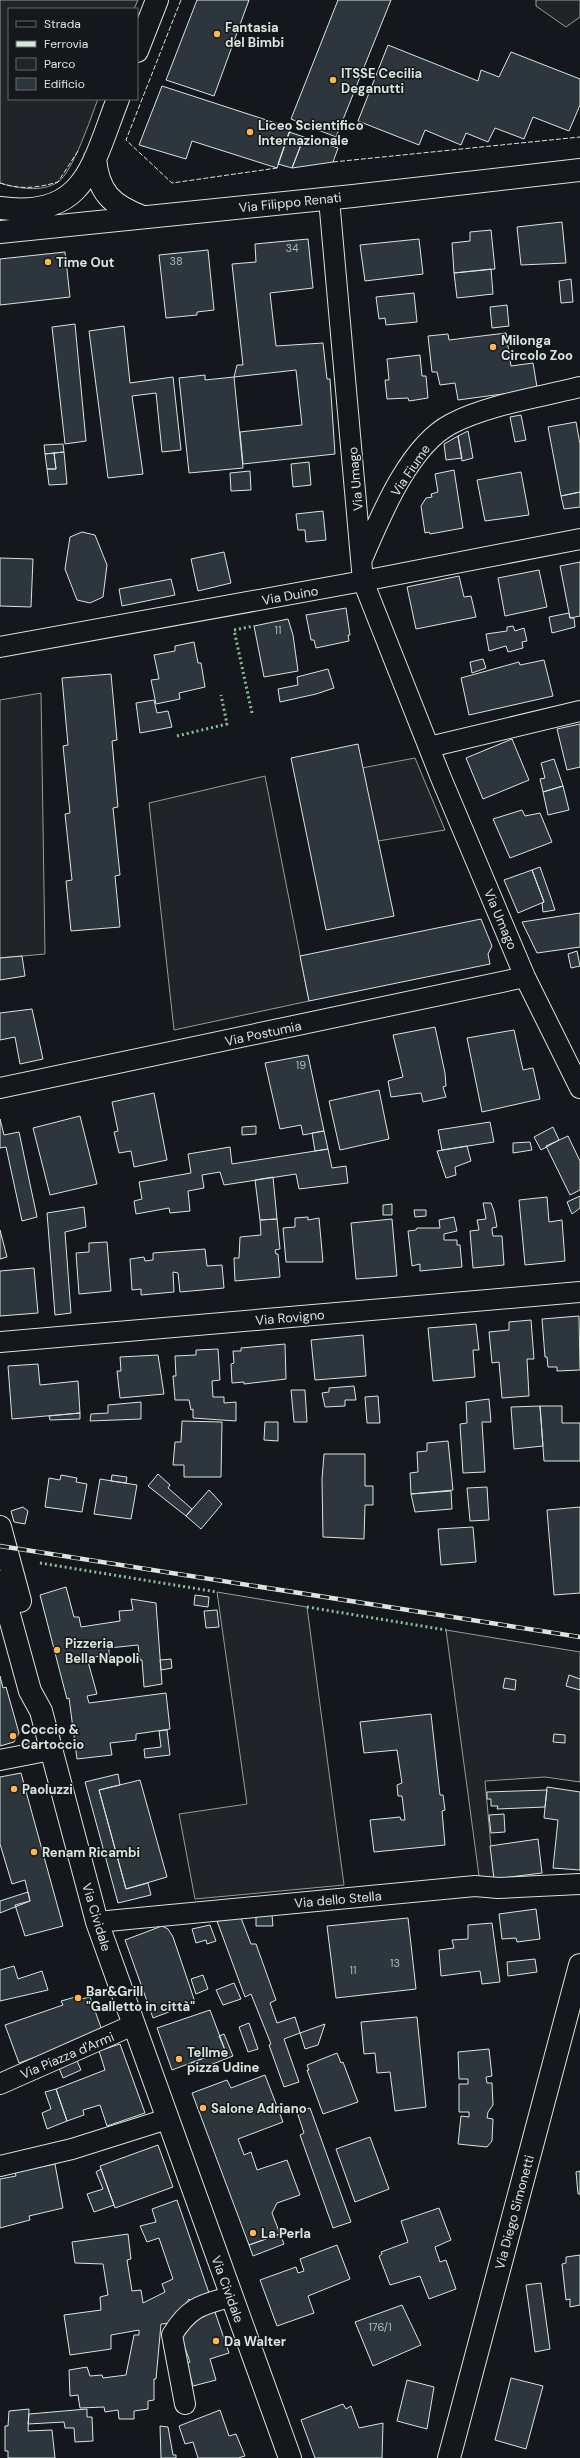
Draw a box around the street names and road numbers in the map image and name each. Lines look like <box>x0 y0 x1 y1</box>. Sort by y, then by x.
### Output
street label: Via Filippo Renati <box>238 189 342 216</box>
street label: Via Fiume <box>387 441 434 499</box>
street label: Via Umago <box>344 446 367 512</box>
street label: Via Duino <box>261 582 320 609</box>
street label: Via Umago <box>480 886 521 952</box>
street label: Via Postumia <box>223 1017 303 1050</box>
street label: Via Rovigno <box>255 1306 326 1329</box>
street label: Via Cividale <box>78 1881 115 1953</box>
street label: Via dello Stella <box>294 1887 382 1912</box>
street label: Via Piazza d'Armi <box>18 2028 117 2083</box>
street label: Via Diego Simonetti <box>491 2153 538 2271</box>
street label: Via Cividale <box>208 2253 248 2325</box>

